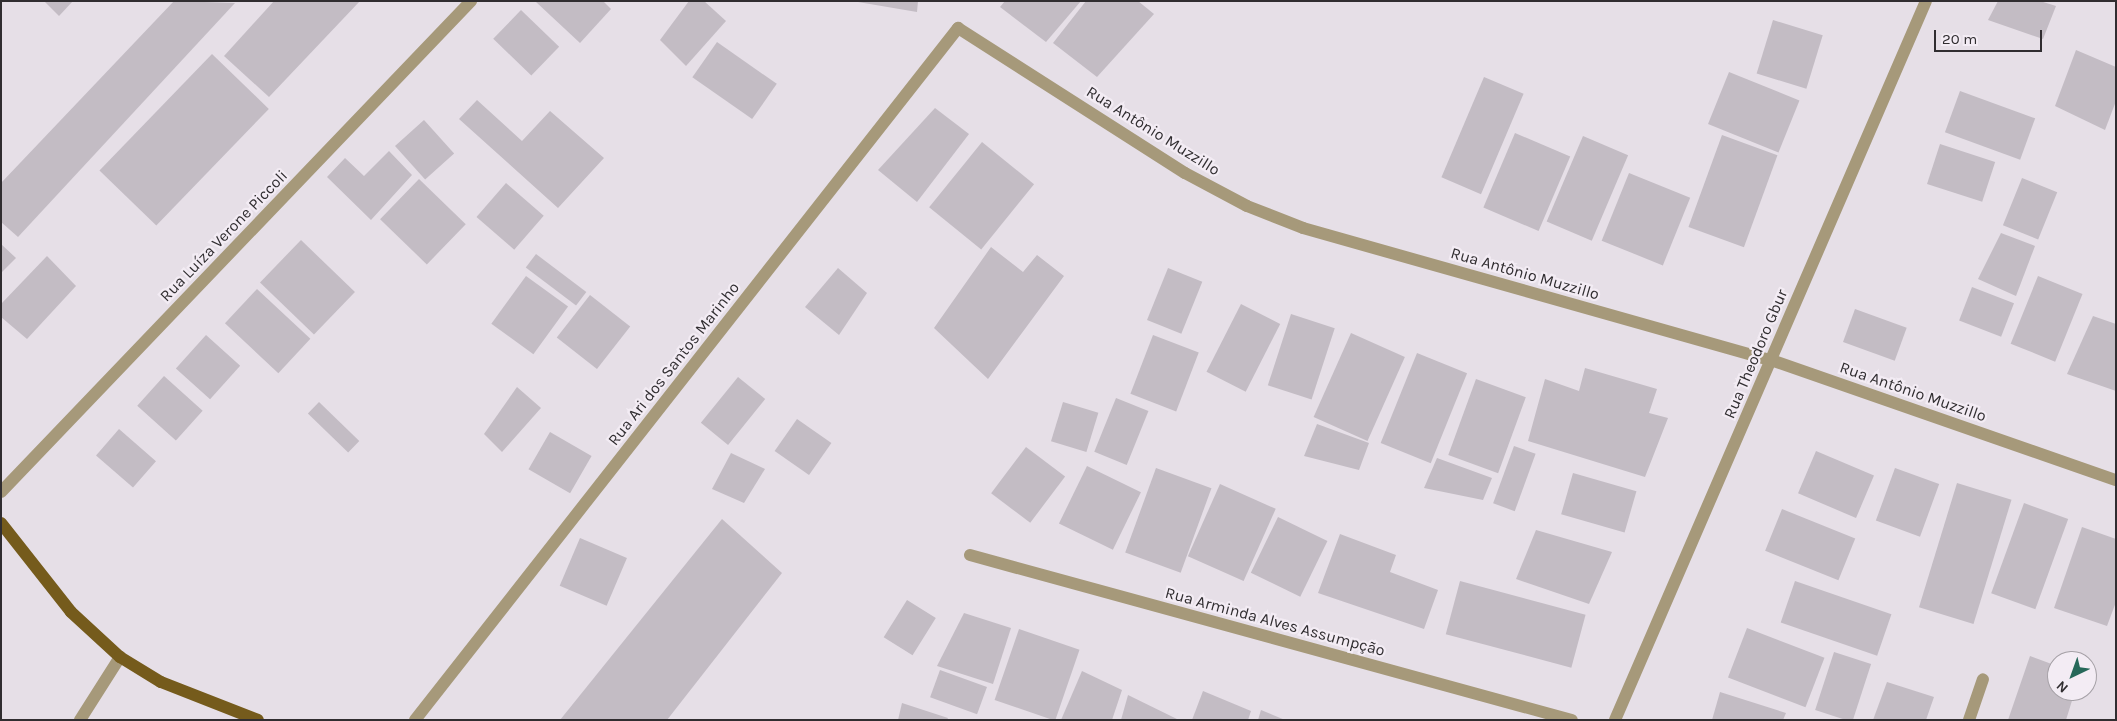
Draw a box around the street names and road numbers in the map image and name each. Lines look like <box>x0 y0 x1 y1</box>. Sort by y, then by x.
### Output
street label: Rua Antônio Muzzillo <box>1083 82 1223 180</box>
street label: Rua Luíza Verone Piccoli <box>156 166 292 306</box>
street label: Rua Antônio Muzzillo <box>1449 244 1601 304</box>
street label: Rua Ari dos Santos Marinho <box>604 278 744 450</box>
street label: Rua Theodoro Gbur <box>1720 286 1792 422</box>
street label: Rua Antônio Muzzillo <box>1837 358 1989 426</box>
street label: Rua Arminda Alves Assumpção <box>1163 583 1387 661</box>

